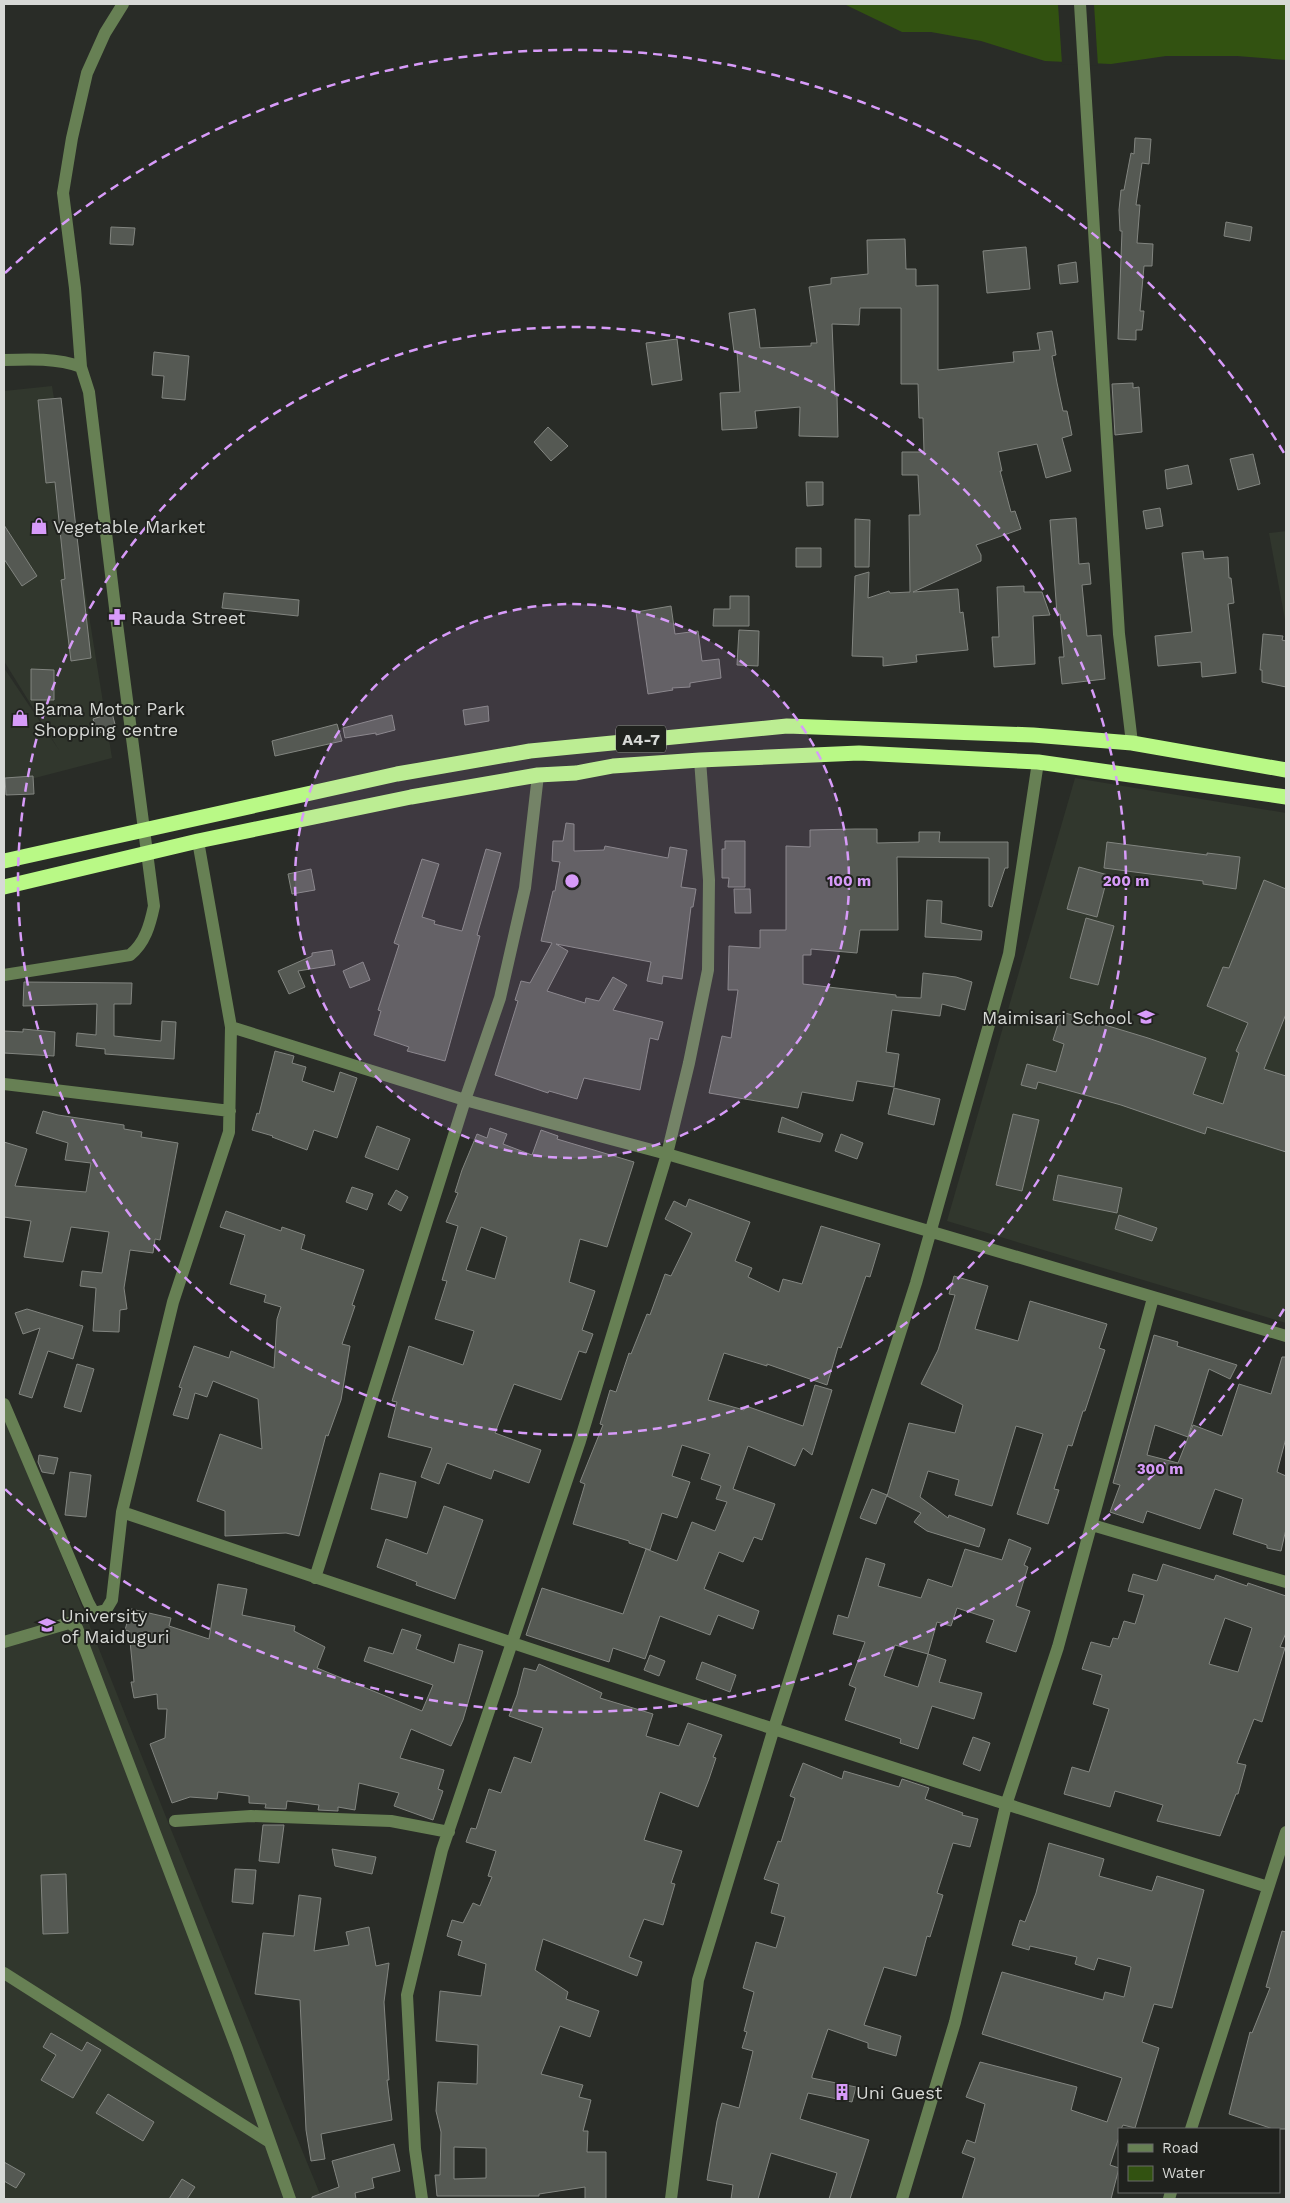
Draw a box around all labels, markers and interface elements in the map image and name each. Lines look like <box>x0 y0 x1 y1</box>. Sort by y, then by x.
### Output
shop icon: Vegetable Market <box>29 516 49 536</box>
place label: Vegetable Market <box>53 516 206 537</box>
pharmacy icon: Rauda Street <box>107 607 127 627</box>
place label: Rauda Street <box>131 607 246 628</box>
place label: Bama Motor Park Shopping centre <box>34 698 185 740</box>
shop icon: Bama Motor Park Shopping centre <box>10 708 30 728</box>
road number: A4-7 <box>616 726 666 752</box>
centre of rings <box>563 872 581 890</box>
text: 100 m <box>827 872 871 890</box>
text: 200 m <box>1103 872 1149 890</box>
place label: Maimisari School <box>982 1007 1132 1028</box>
school or university icon: Maimisari School <box>1136 1007 1156 1027</box>
text: 300 m <box>1137 1460 1183 1478</box>
place label: University of Maiduguri <box>61 1605 170 1647</box>
school or university icon: University of Maiduguri <box>37 1615 57 1635</box>
building icon: Uni Guest <box>832 2082 852 2102</box>
place label: Uni Guest <box>856 2082 943 2103</box>
legend <box>1118 2128 1280 2193</box>
text: Road <box>1162 2139 1199 2157</box>
text: Water <box>1162 2164 1205 2182</box>

